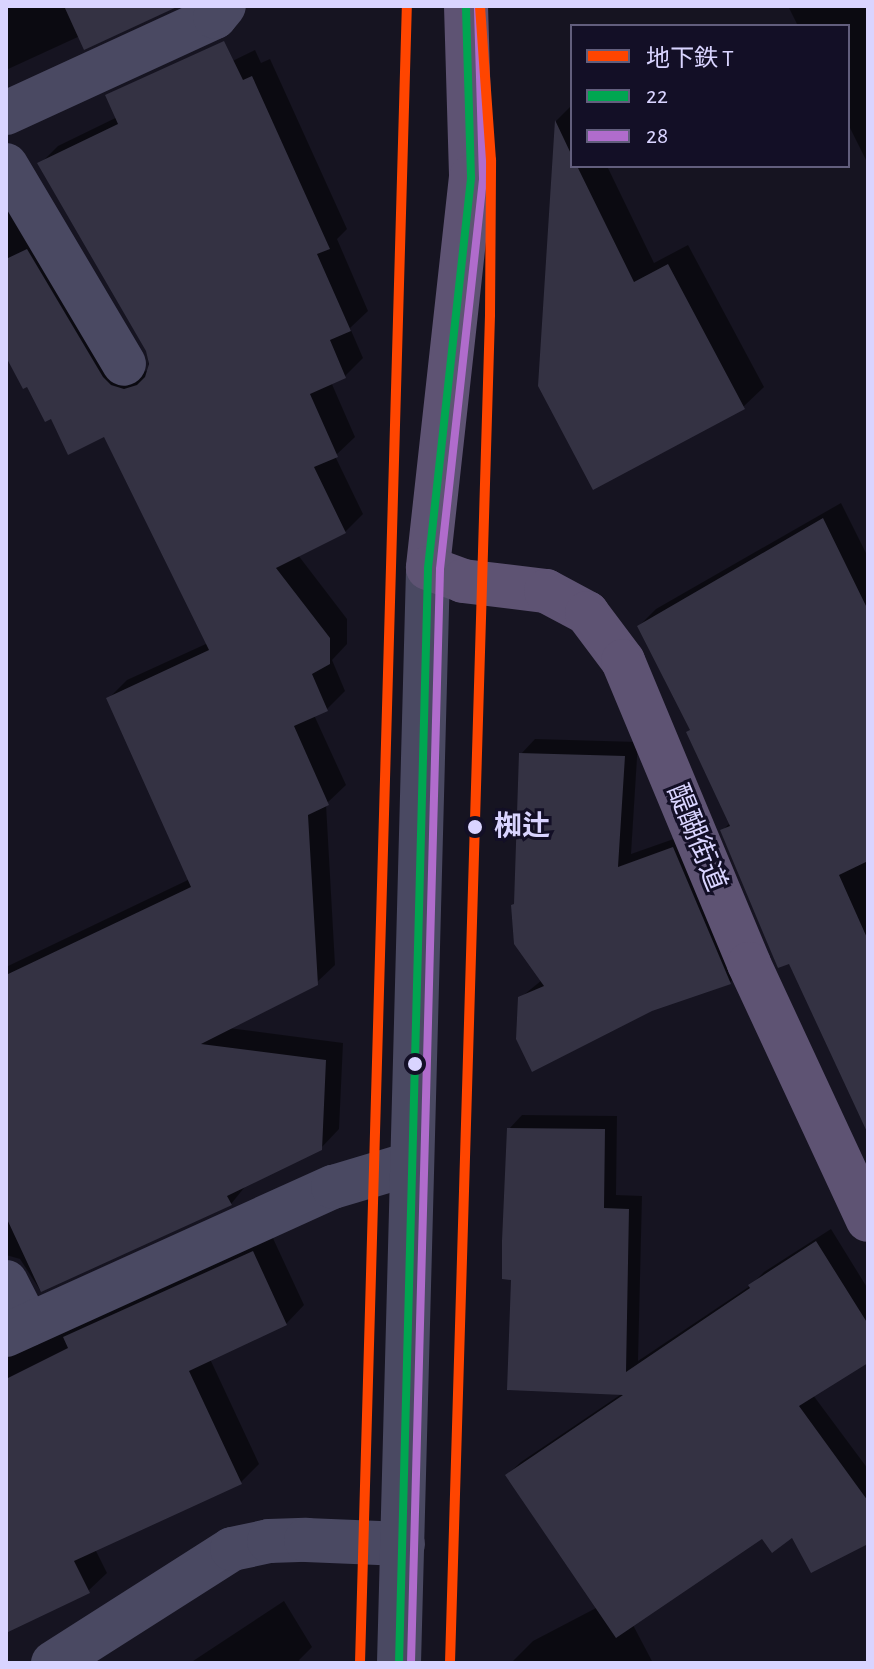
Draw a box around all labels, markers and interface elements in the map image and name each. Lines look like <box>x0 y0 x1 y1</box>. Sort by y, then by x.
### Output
legend <box>570 24 850 168</box>
text: 地下鉄 T <box>646 47 734 71</box>
text: 22 <box>646 84 668 108</box>
text: 28 <box>646 124 668 148</box>
street label: 醍醐街道 <box>659 780 733 896</box>
place label: 椥辻 <box>494 810 550 844</box>
marker: 椥辻 <box>463 815 487 839</box>
unlabelled marker <box>407 1056 423 1072</box>

